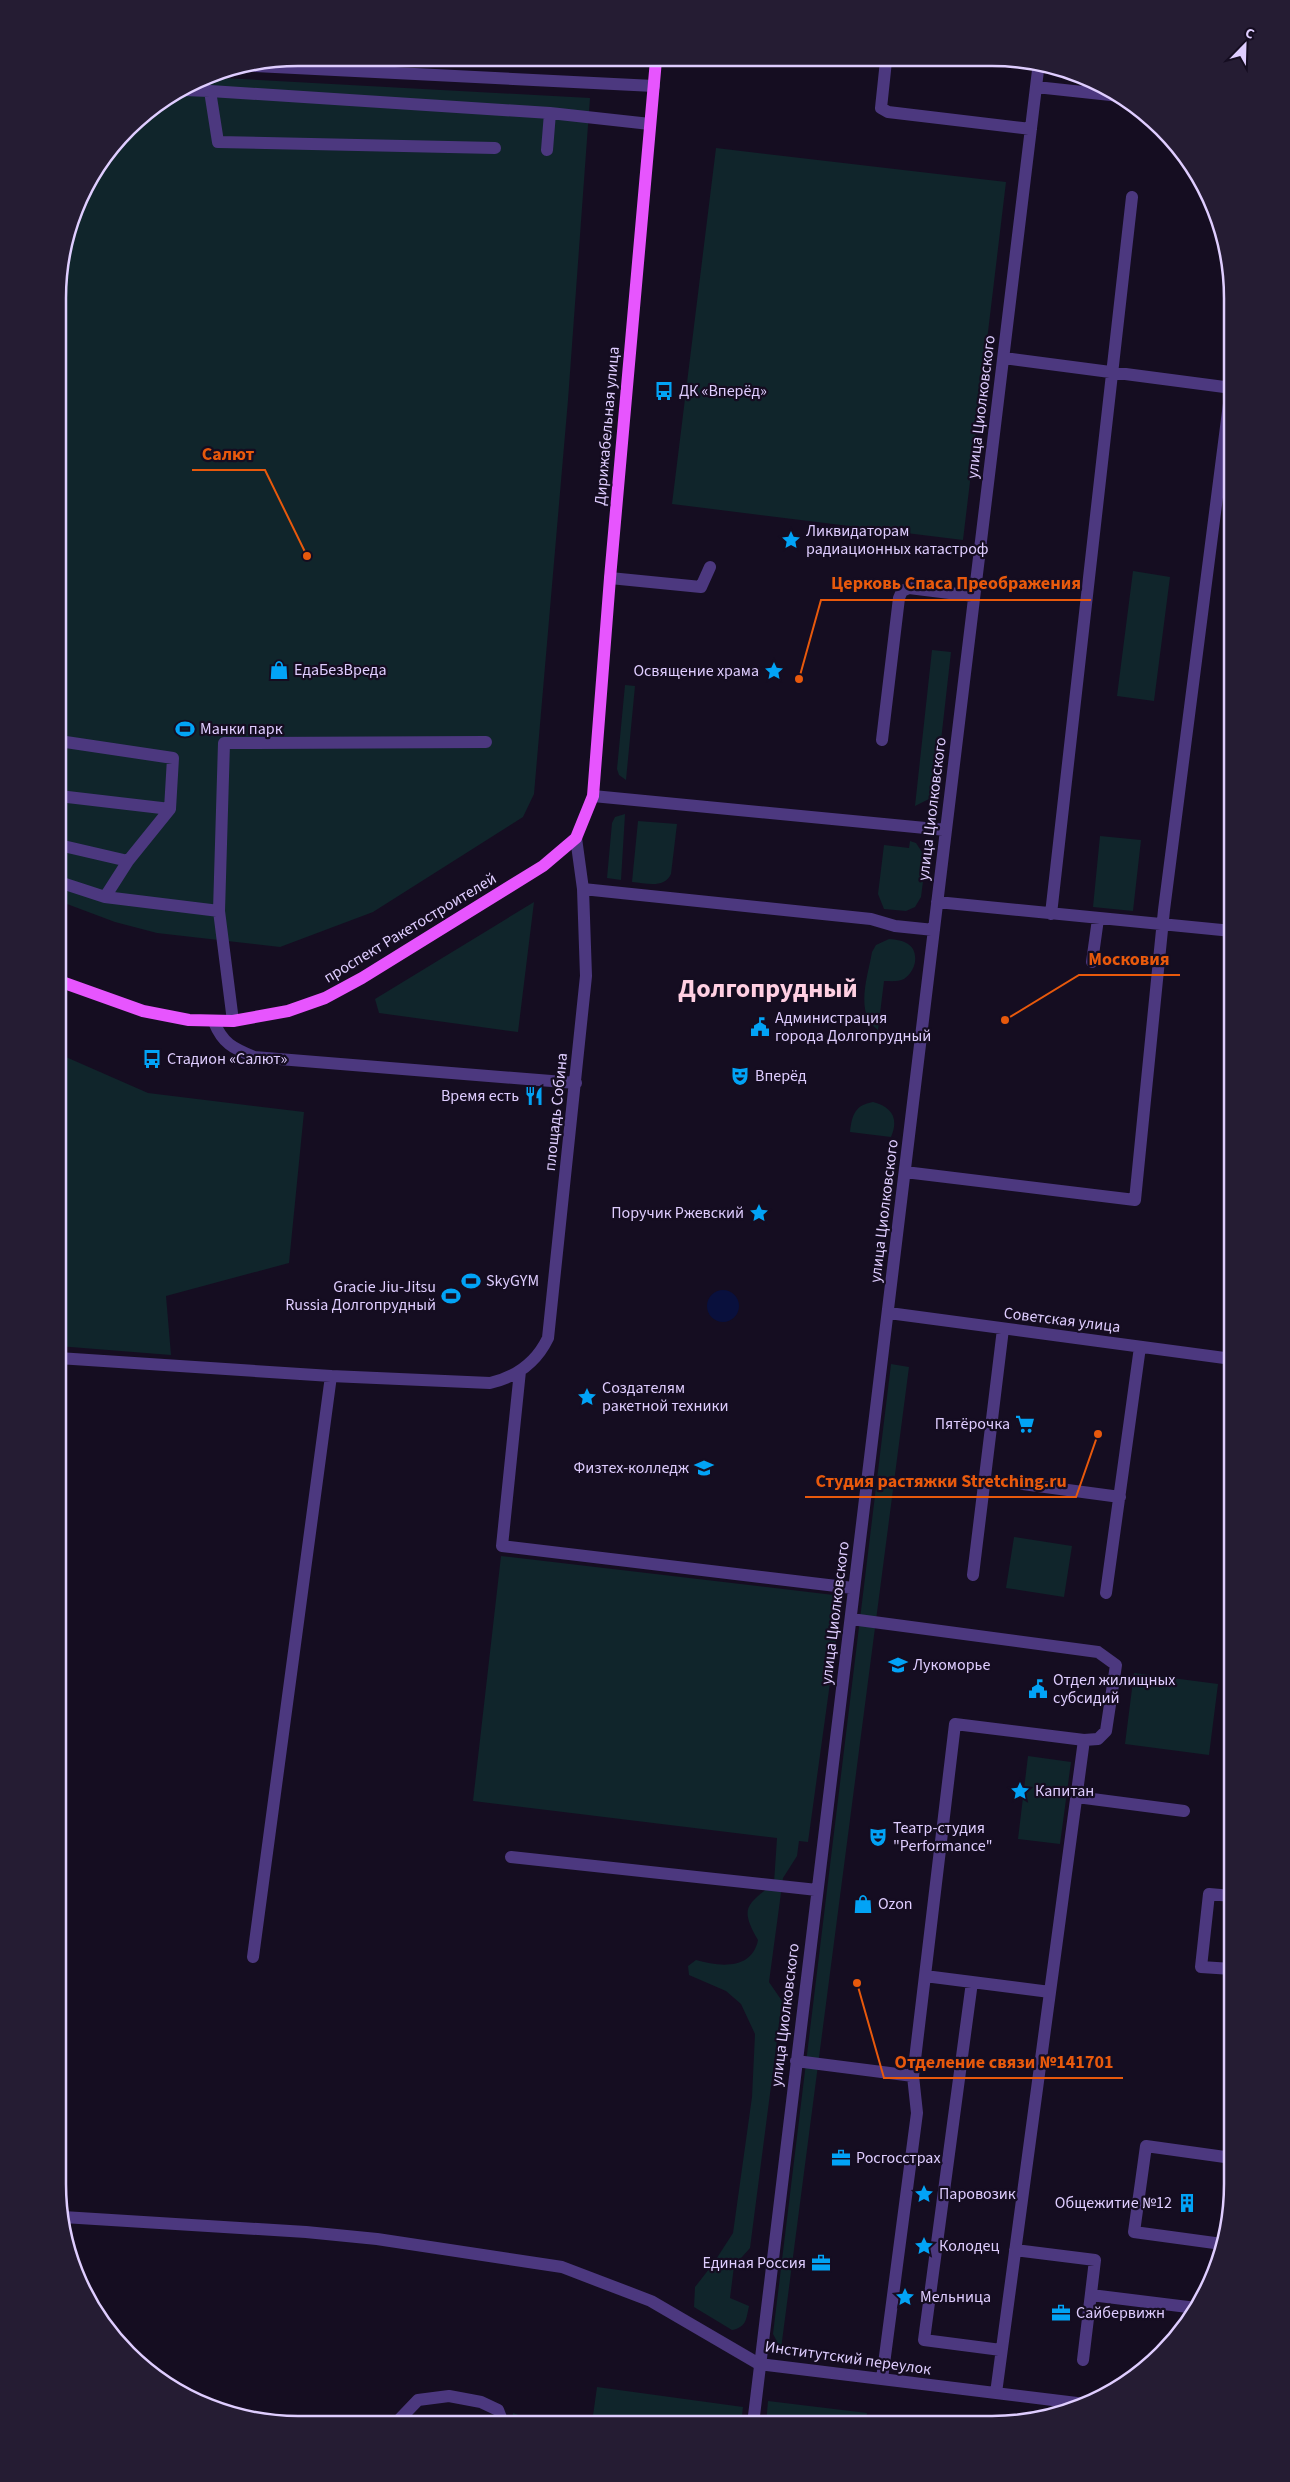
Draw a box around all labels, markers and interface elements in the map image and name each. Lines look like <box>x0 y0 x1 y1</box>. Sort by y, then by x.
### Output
north arrow <box>1220 20 1270 70</box>
text: С <box>1242 23 1257 45</box>
street label: улица Циолковского <box>961 334 1001 480</box>
street label: Дирижабельная улица <box>589 346 625 506</box>
bus stop icon: ДК «Вперёд» <box>653 380 675 402</box>
place label: ДК «Вперёд» <box>679 380 767 402</box>
callout: Салют <box>192 437 265 470</box>
text: Салют <box>202 442 254 467</box>
place label: Ликвидаторам радиационных катастроф <box>806 520 989 560</box>
place icon: Ликвидаторам радиационных катастроф <box>780 529 802 551</box>
callout: Церковь Спаса Преображения <box>821 567 1091 600</box>
text: Церковь Спаса Преображения <box>831 571 1081 596</box>
shop icon: ЕдаБезВреда <box>268 659 290 681</box>
place label: ЕдаБезВреда <box>294 659 386 681</box>
place label: Освящение храма <box>633 660 759 682</box>
place icon: Освящение храма <box>763 660 785 682</box>
sports icon: Манки парк <box>174 718 196 740</box>
place label: Манки парк <box>200 718 283 740</box>
street label: улица Циолковского <box>912 736 952 882</box>
street label: проспект Ракетостроителей <box>319 868 501 988</box>
callout: Московия <box>1079 942 1180 975</box>
text: Московия <box>1088 947 1170 972</box>
district label: Долгопрудный <box>678 970 858 1007</box>
place label: Администрация города Долгопрудный <box>775 1007 931 1047</box>
public building icon: Администрация города Долгопрудный <box>749 1016 771 1038</box>
bus stop icon: Стадион «Салют» <box>141 1048 163 1070</box>
place label: Стадион «Салют» <box>167 1048 287 1070</box>
street label: площадь Собина <box>539 1052 573 1172</box>
theatre icon: Вперёд <box>729 1065 751 1087</box>
place label: Вперёд <box>755 1065 807 1087</box>
place label: Время есть <box>441 1085 519 1107</box>
restaurant icon: Время есть <box>523 1085 545 1107</box>
street label: улица Циолковского <box>864 1138 904 1284</box>
place label: Поручик Ржевский <box>611 1202 744 1224</box>
place icon: Поручик Ржевский <box>748 1202 770 1224</box>
sports icon: SkyGYM <box>460 1270 482 1292</box>
place label: SkyGYM <box>486 1270 539 1292</box>
place label: Gracie Jiu-Jitsu Russia Долгопрудный <box>285 1276 436 1316</box>
sports icon: Gracie Jiu-Jitsu Russia Долгопрудный <box>440 1285 462 1307</box>
street label: Советская улица <box>1002 1302 1122 1338</box>
place label: Создателям ракетной техники <box>602 1377 729 1417</box>
place icon: Создателям ракетной техники <box>576 1386 598 1408</box>
place label: Пятёрочка <box>935 1413 1010 1435</box>
supermarket icon: Пятёрочка <box>1014 1413 1036 1435</box>
place label: Физтех-колледж <box>574 1457 689 1479</box>
school or university icon: Физтех-колледж <box>693 1457 715 1479</box>
callout: Студия растяжки Stretching.ru <box>805 1464 1076 1497</box>
text: Студия растяжки Stretching.ru <box>815 1469 1067 1494</box>
street label: улица Циолковского <box>815 1540 855 1686</box>
school or university icon: Лукоморье <box>887 1654 909 1676</box>
place label: Лукоморье <box>913 1654 990 1676</box>
place label: Отдел жилищных субсидий <box>1053 1669 1175 1709</box>
public building icon: Отдел жилищных субсидий <box>1027 1678 1049 1700</box>
place icon: Капитан <box>1009 1780 1031 1802</box>
place label: Капитан <box>1035 1780 1094 1802</box>
place label: Театр-студия "Performance" <box>893 1817 993 1857</box>
theatre icon: Театр-студия "Performance" <box>867 1826 889 1848</box>
shop icon: Ozon <box>852 1893 874 1915</box>
place label: Ozon <box>878 1893 913 1915</box>
street label: улица Циолковского <box>765 1942 805 2088</box>
callout: Отделение связи №141701 <box>884 2045 1123 2078</box>
text: Отделение связи №141701 <box>895 2050 1113 2075</box>
office icon: Росгосстрах <box>830 2147 852 2169</box>
place label: Росгосстрах <box>856 2147 941 2169</box>
place icon: Паровозик <box>913 2183 935 2205</box>
place label: Паровозик <box>939 2183 1016 2205</box>
place label: Общежитие №12 <box>1055 2192 1172 2214</box>
building icon: Общежитие №12 <box>1176 2192 1198 2214</box>
place icon: Колодец <box>913 2235 935 2257</box>
place label: Колодец <box>939 2235 999 2257</box>
place label: Единая Россия <box>703 2252 806 2274</box>
office icon: Единая Россия <box>810 2252 832 2274</box>
place icon: Мельница <box>894 2286 916 2308</box>
place label: Мельница <box>920 2286 991 2308</box>
office icon: Сайбервижн <box>1050 2302 1072 2324</box>
place label: Сайбервижн <box>1076 2302 1165 2324</box>
street label: Институтский переулок <box>763 2335 933 2381</box>

